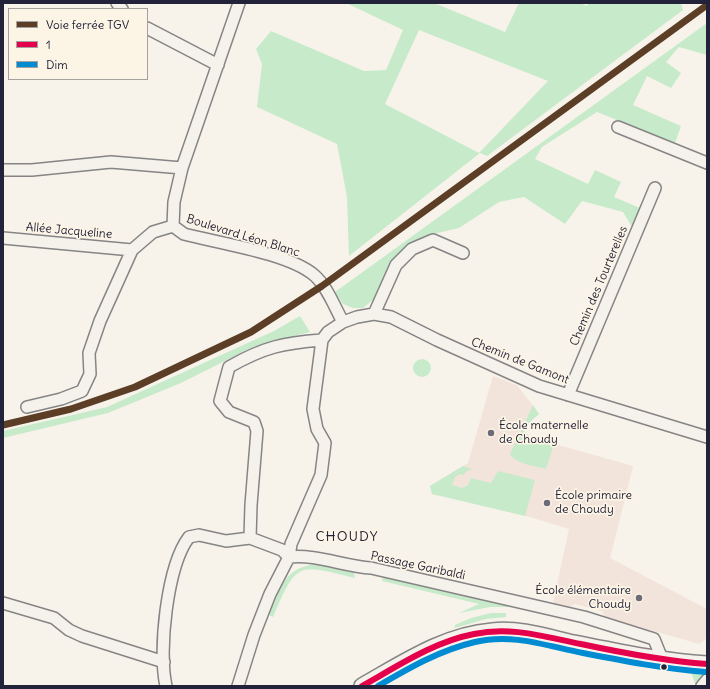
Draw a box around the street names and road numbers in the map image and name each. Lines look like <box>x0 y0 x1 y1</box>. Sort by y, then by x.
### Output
street label: Boulevard Léon Blanc <box>185 212 301 260</box>
street label: Allée Jacqueline <box>25 220 113 242</box>
street label: Chemin des Tourterelles <box>567 224 631 348</box>
street label: Chemin de Gamont <box>469 335 571 387</box>
street label: Passage Garibaldi <box>369 549 467 583</box>

